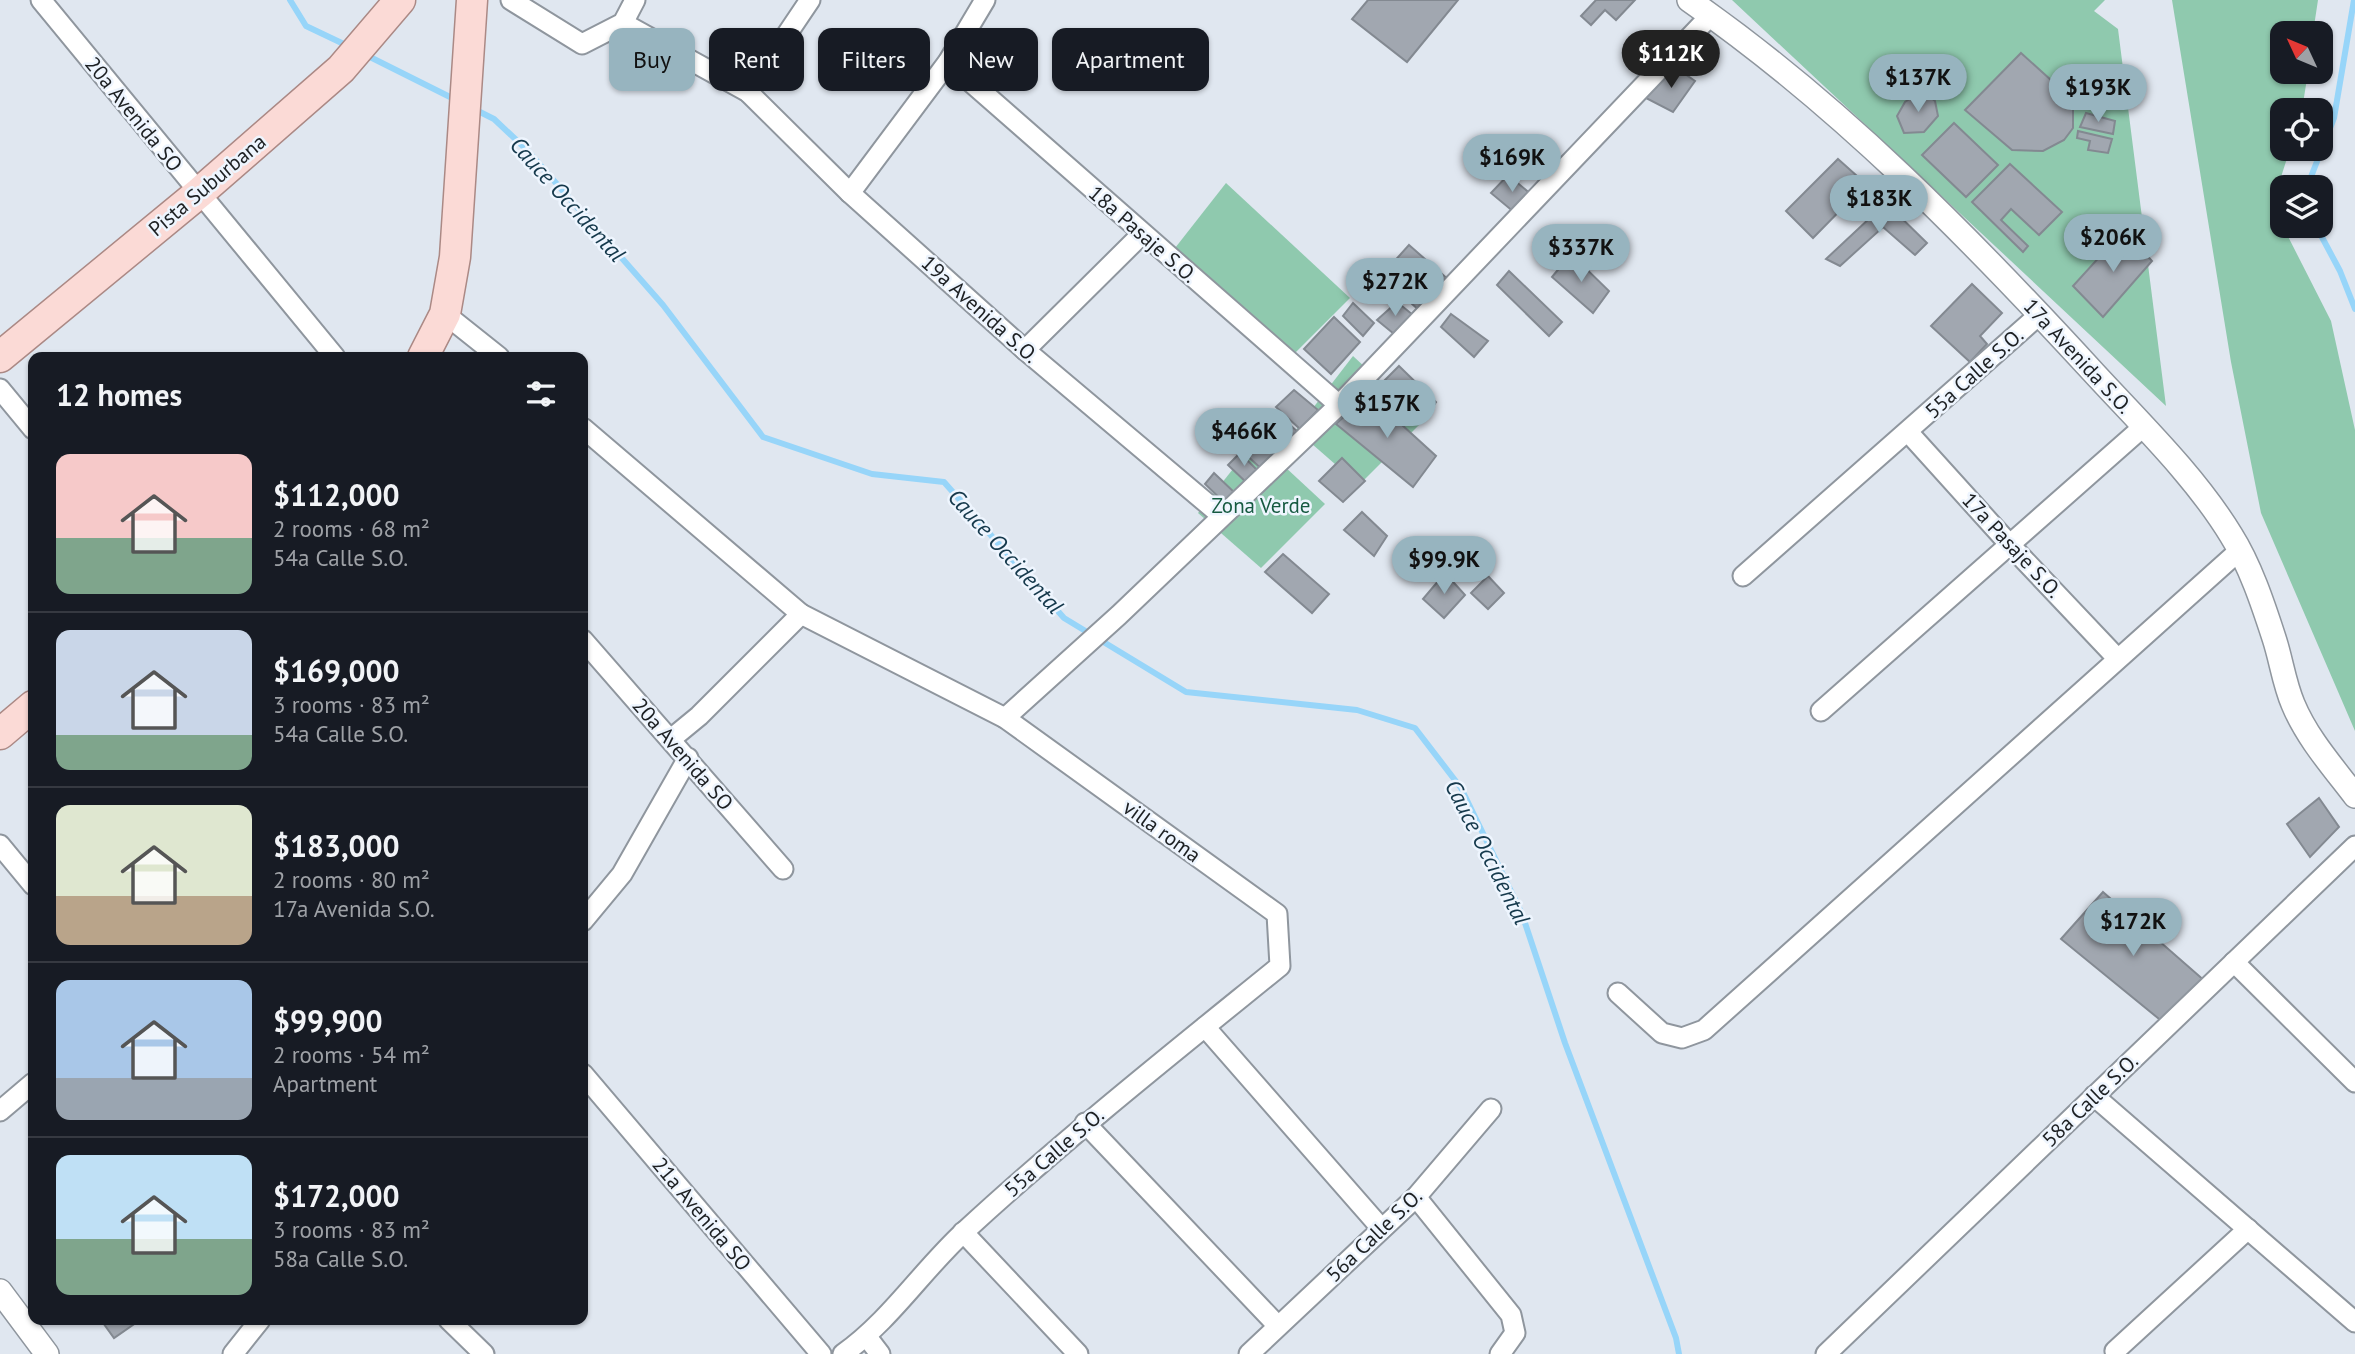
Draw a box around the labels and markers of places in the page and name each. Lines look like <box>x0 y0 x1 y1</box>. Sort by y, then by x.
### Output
pin: $112K <box>1622 31 1720 90</box>
pin: $137K <box>1869 54 1967 114</box>
pin: $193K <box>2049 64 2147 124</box>
pin: $169K <box>1463 134 1561 194</box>
pin: $183K <box>1830 176 1928 235</box>
pin: $206K <box>2064 215 2162 274</box>
pin: $337K <box>1532 224 1630 284</box>
pin: $272K <box>1346 258 1444 318</box>
pin: $157K <box>1338 380 1436 440</box>
pin: $466K <box>1195 408 1293 468</box>
pin: $99.9K <box>1387 536 1501 596</box>
pin: $172K <box>2084 898 2182 958</box>

